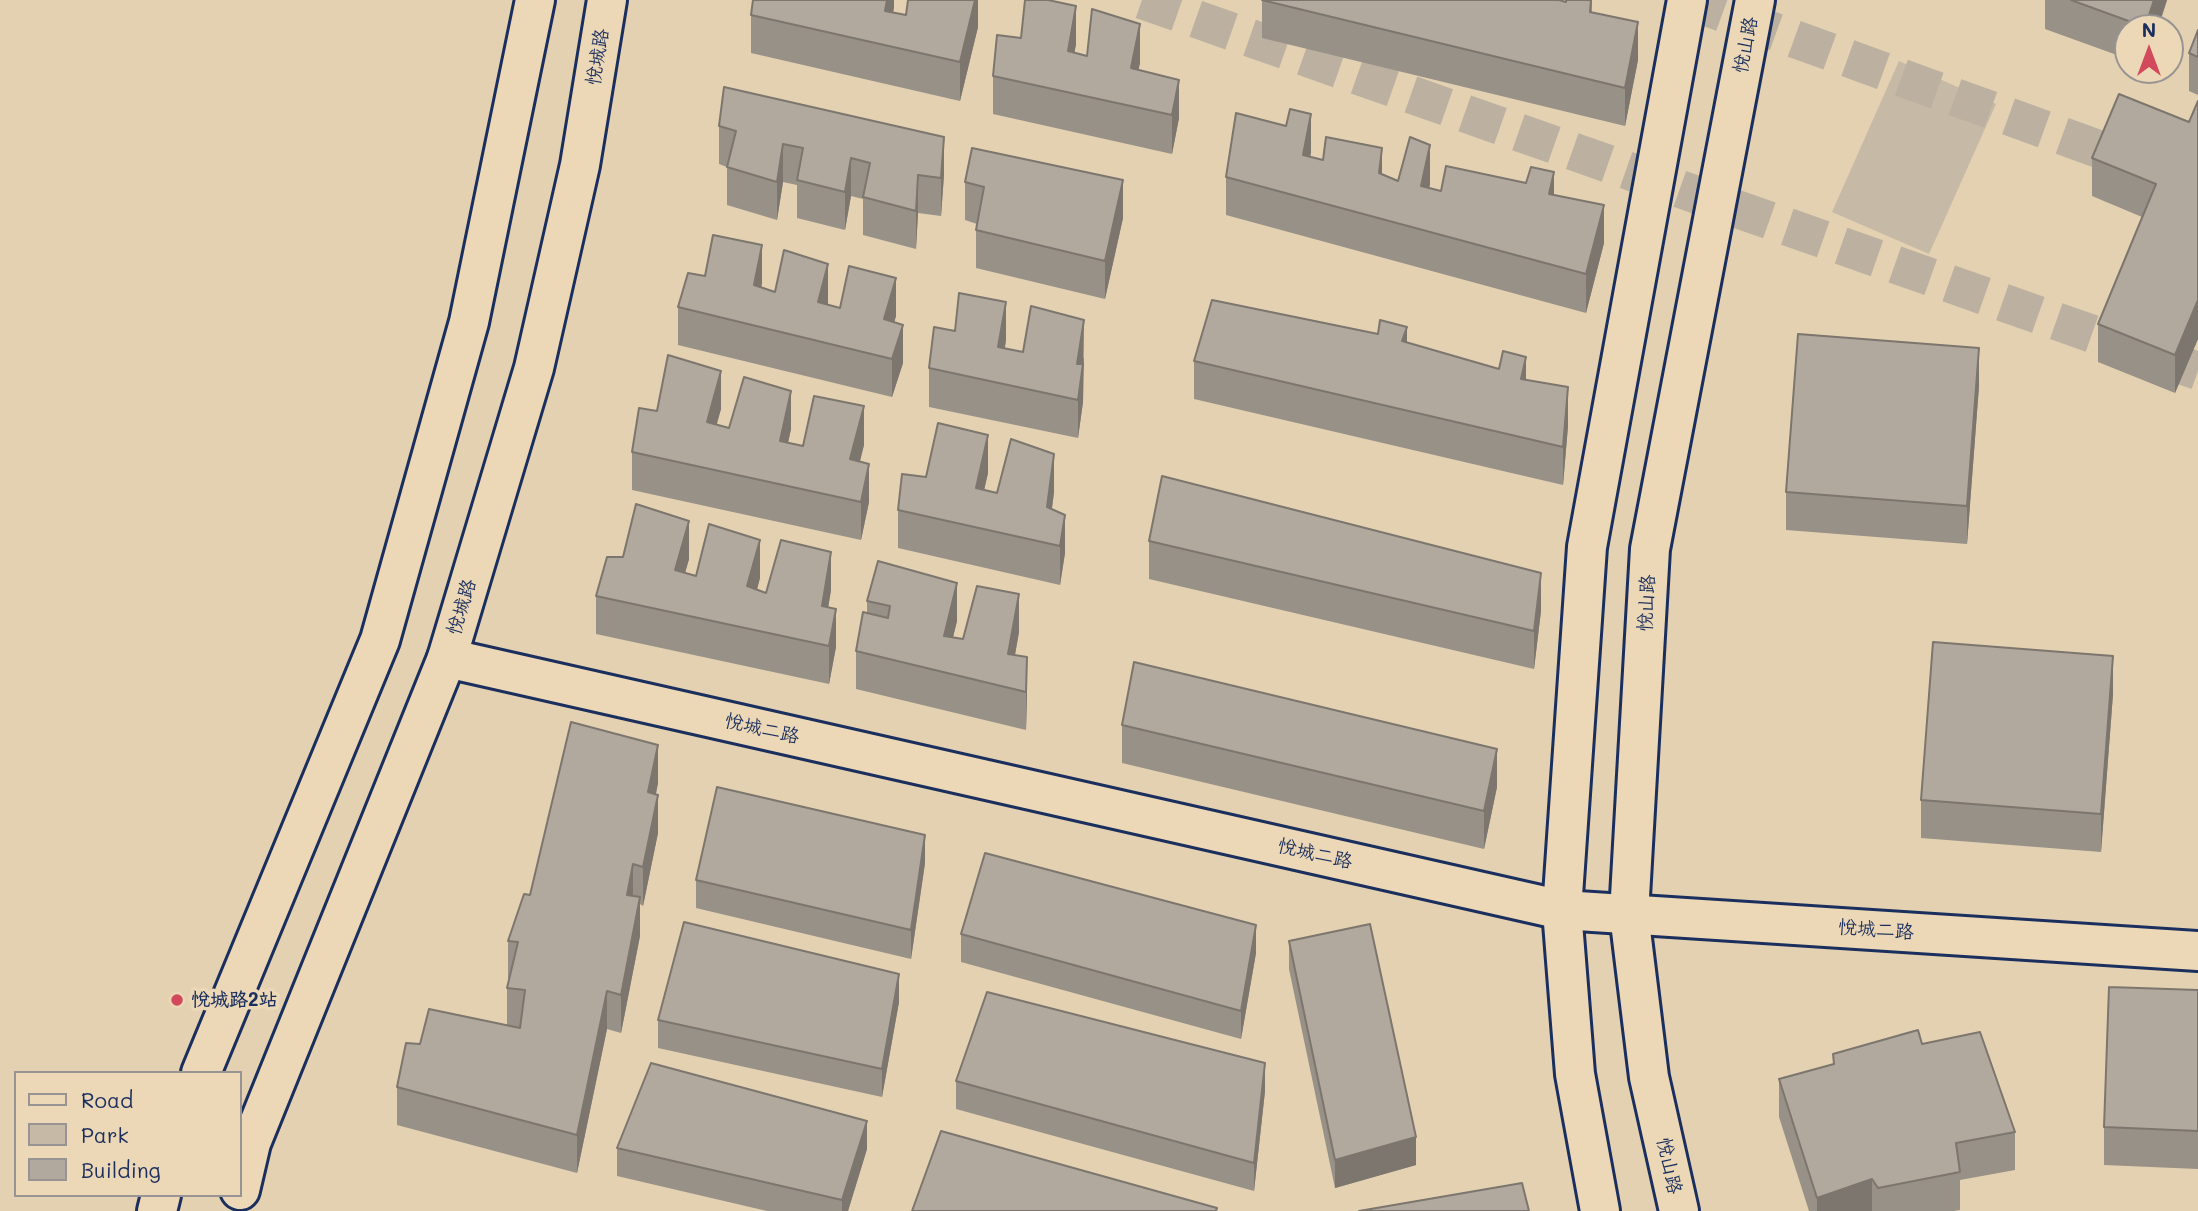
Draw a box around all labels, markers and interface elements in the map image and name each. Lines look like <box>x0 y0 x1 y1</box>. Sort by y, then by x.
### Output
north arrow <box>2114 14 2184 84</box>
street label: 悦山路 <box>1729 15 1763 75</box>
text: N <box>2142 17 2156 42</box>
street label: 悦城路 <box>582 27 614 87</box>
street label: 悦山路 <box>1634 574 1660 632</box>
street label: 悦城路 <box>443 576 481 638</box>
street label: 悦城二路 <box>722 709 802 749</box>
street label: 悦城二路 <box>1275 834 1355 874</box>
street label: 悦城二路 <box>1837 916 1915 944</box>
place label: 悦城路2站 <box>191 989 278 1011</box>
marker: 悦城路2站 <box>169 992 185 1008</box>
legend <box>14 1071 242 1197</box>
text: Road <box>81 1086 133 1113</box>
text: Park <box>81 1121 129 1148</box>
street label: 悦山路 <box>1652 1136 1686 1196</box>
text: Building <box>81 1156 161 1183</box>

